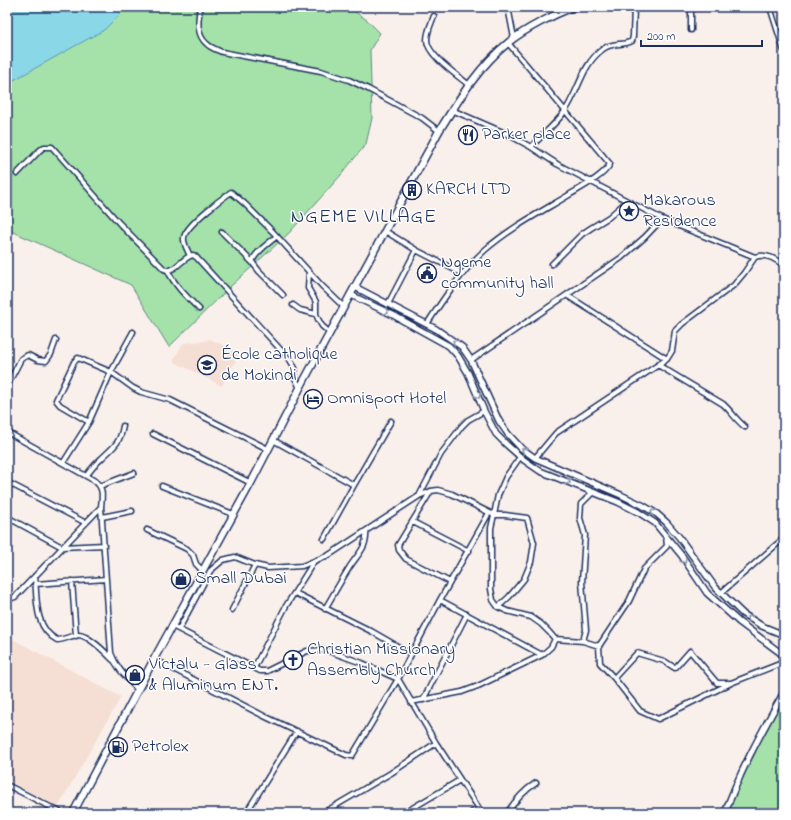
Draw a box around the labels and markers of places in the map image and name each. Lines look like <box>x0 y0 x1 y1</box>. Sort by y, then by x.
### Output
place label: Parker place <box>482 122 572 148</box>
restaurant icon: Parker place <box>457 124 479 146</box>
place label: KARCH LTD <box>426 177 511 203</box>
building icon: KARCH LTD <box>401 179 423 201</box>
place label: Makarous Residence <box>643 188 717 235</box>
place icon: Makarous Residence <box>618 200 640 222</box>
place label: Ngeme community hall <box>441 250 554 297</box>
public building icon: Ngeme community hall <box>416 262 438 284</box>
place label: École catholique de Mokindi <box>221 342 338 389</box>
school or university icon: École catholique de Mokindi <box>196 354 218 376</box>
place label: Omnisport Hotel <box>327 386 446 412</box>
hotel icon: Omnisport Hotel <box>302 388 324 410</box>
place label: Small Dubai <box>195 566 287 592</box>
shop icon: Small Dubai <box>170 568 192 590</box>
place label: Christian Missionary Assembly Church <box>307 637 455 684</box>
church icon: Christian Missionary Assembly Church <box>282 649 304 671</box>
place label: Victalu - Glass & Aluminum ENT. <box>148 652 278 699</box>
shop icon: Victalu - Glass & Aluminum ENT. <box>124 664 146 686</box>
place label: Petrolex <box>132 734 189 760</box>
fuel station icon: Petrolex <box>107 736 129 758</box>

